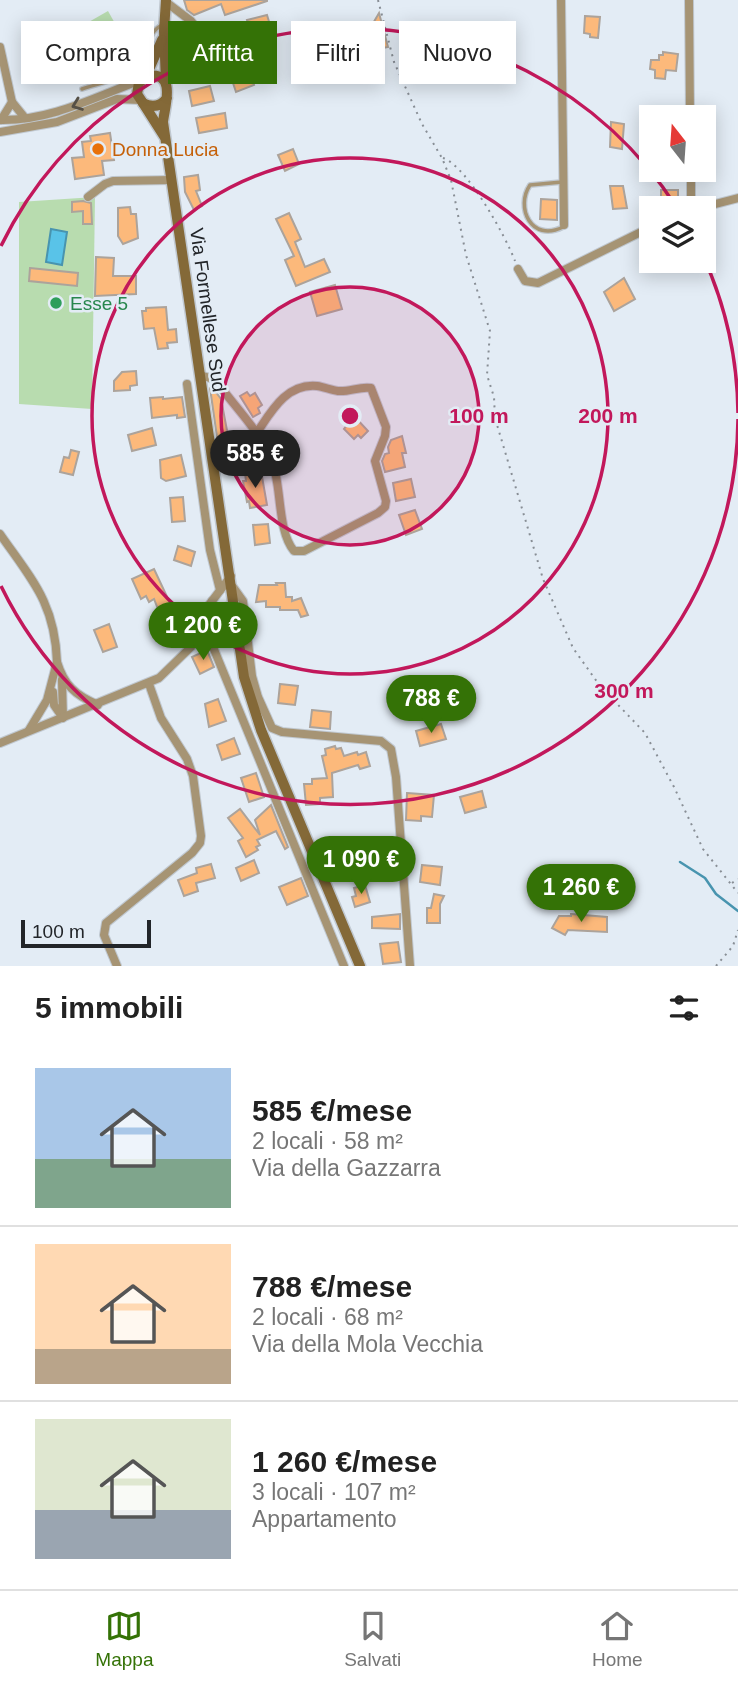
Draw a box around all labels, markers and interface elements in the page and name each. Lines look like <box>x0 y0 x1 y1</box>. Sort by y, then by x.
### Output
chip: Compra <box>21 21 154 84</box>
chip: Affitta <box>168 21 277 84</box>
chip: Filtri <box>291 21 385 84</box>
chip: Nuovo <box>399 21 516 84</box>
one-way arrow <box>71 96 83 110</box>
north arrow <box>639 105 716 182</box>
map controls <box>639 105 716 273</box>
place label: Donna Lucia <box>112 139 219 160</box>
marker: Donna Lucia <box>90 141 106 157</box>
button: layers <box>639 196 716 273</box>
street label: Via Formellese Sud <box>186 227 230 393</box>
place label: Esse 5 <box>70 293 128 314</box>
marker: Esse 5 <box>48 295 64 311</box>
centre of rings <box>338 404 362 428</box>
text: 100 m <box>449 404 509 427</box>
text: 200 m <box>578 404 638 427</box>
pin: 585 € <box>206 430 304 490</box>
text: 585 € <box>226 440 284 466</box>
pin: 1 200 € <box>138 602 268 662</box>
text: 1 200 € <box>165 612 241 638</box>
pin: 788 € <box>382 676 480 735</box>
text: 300 m <box>594 679 654 702</box>
text: 788 € <box>402 685 460 711</box>
pin: 1 090 € <box>296 836 426 896</box>
text: 1 090 € <box>323 846 399 872</box>
pin: 1 260 € <box>516 864 646 924</box>
text: 1 260 € <box>543 874 619 900</box>
scale bar <box>21 917 150 949</box>
text: 100 m <box>32 921 85 942</box>
icon: filters <box>665 989 703 1027</box>
text: 5 immobili <box>35 991 183 1024</box>
text: 585 €/mese <box>252 1094 412 1127</box>
icon: home <box>91 1096 175 1180</box>
text: 2 locali · 58 m² <box>252 1128 403 1154</box>
text: Via della Gazzarra <box>252 1155 441 1181</box>
text: 788 €/mese <box>252 1270 412 1303</box>
icon: home <box>91 1272 175 1356</box>
text: 2 locali · 68 m² <box>252 1304 403 1330</box>
text: Via della Mola Vecchia <box>252 1331 483 1357</box>
text: 1 260 €/mese <box>252 1445 437 1478</box>
icon: home <box>91 1447 175 1531</box>
text: 3 locali · 107 m² <box>252 1479 416 1505</box>
text: Appartamento <box>252 1506 396 1532</box>
tab: Mappa <box>95 1607 153 1671</box>
tab: Salvati <box>344 1607 401 1671</box>
tab: Home <box>592 1607 643 1671</box>

